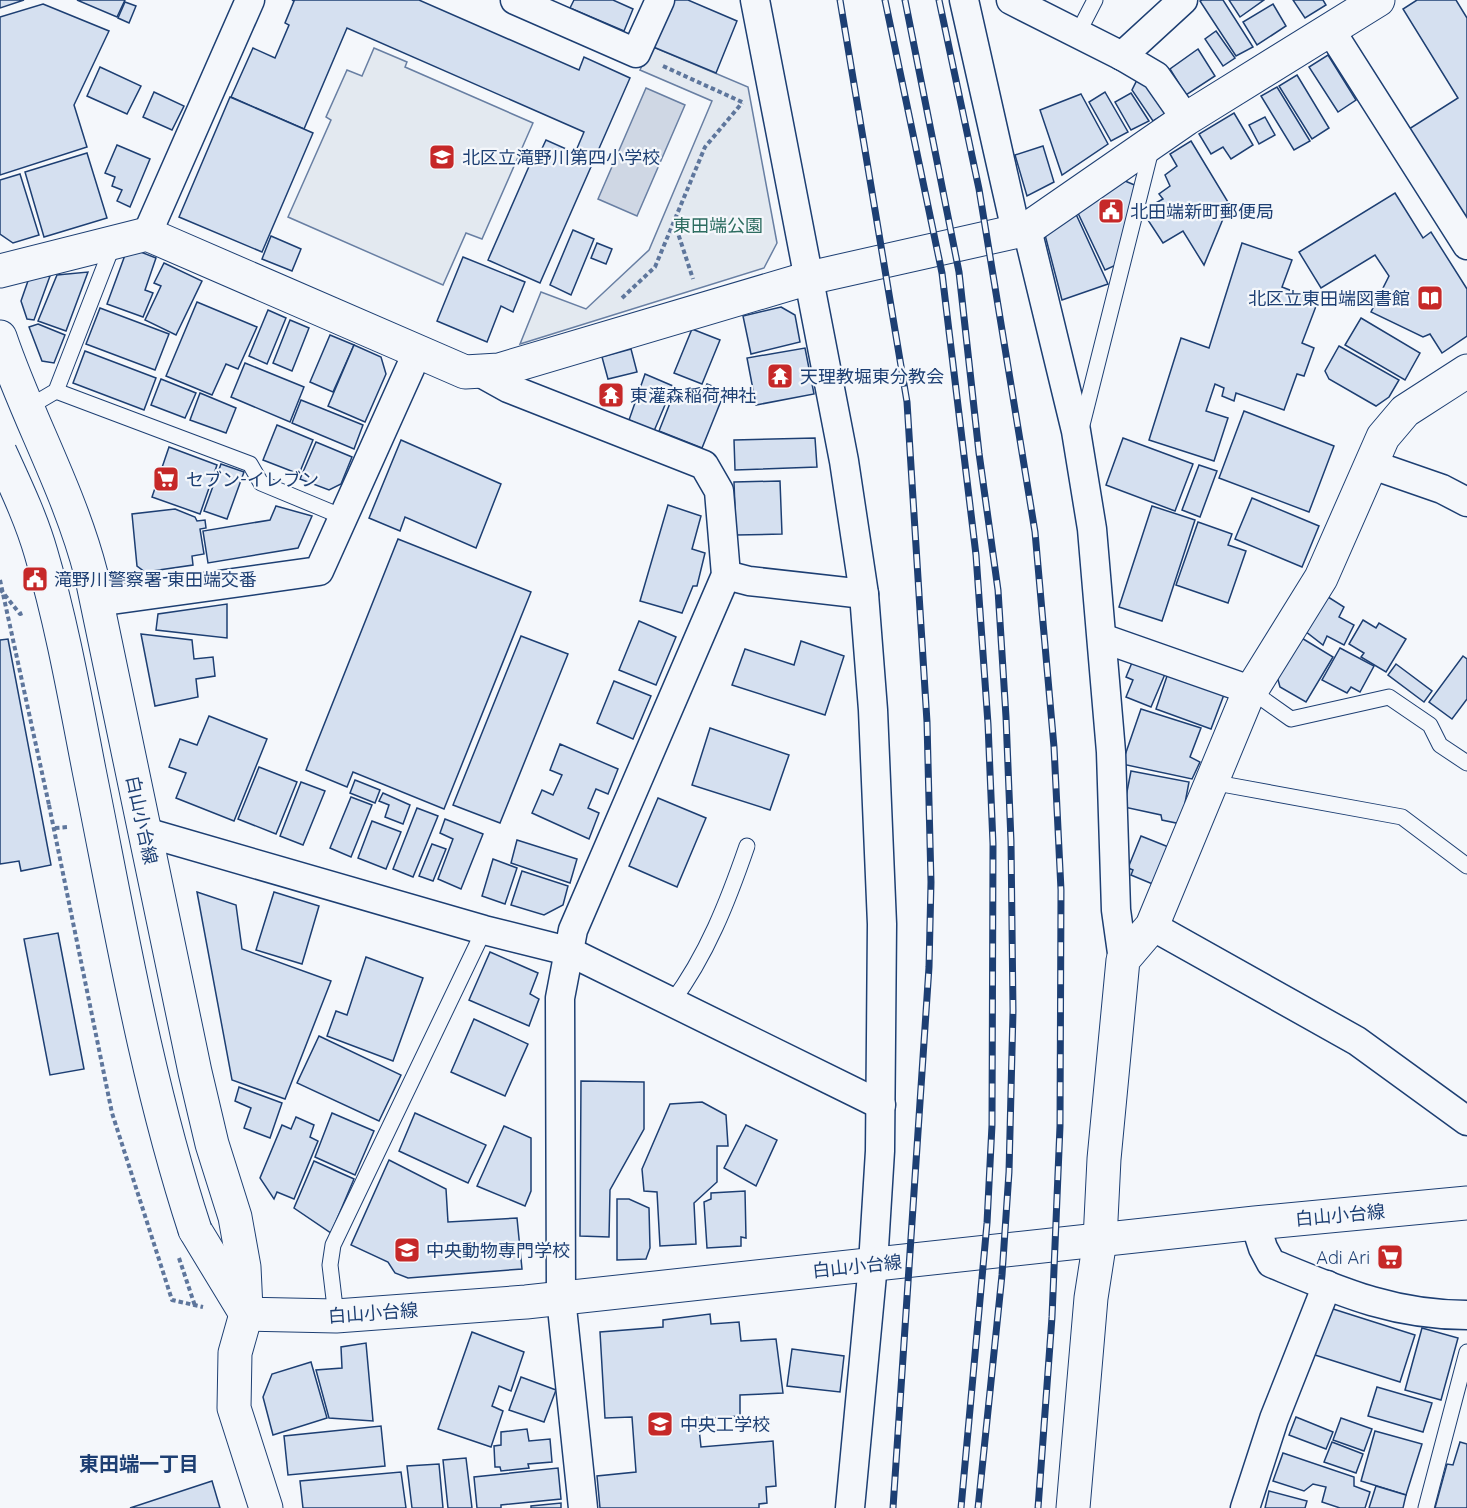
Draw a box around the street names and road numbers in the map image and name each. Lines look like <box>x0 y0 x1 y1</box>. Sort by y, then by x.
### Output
street label: 白山小台線 <box>121 774 163 866</box>
street label: 白山小台線 <box>1294 1200 1386 1230</box>
street label: 白山小台線 <box>811 1250 903 1282</box>
street label: 白山小台線 <box>327 1298 419 1328</box>

